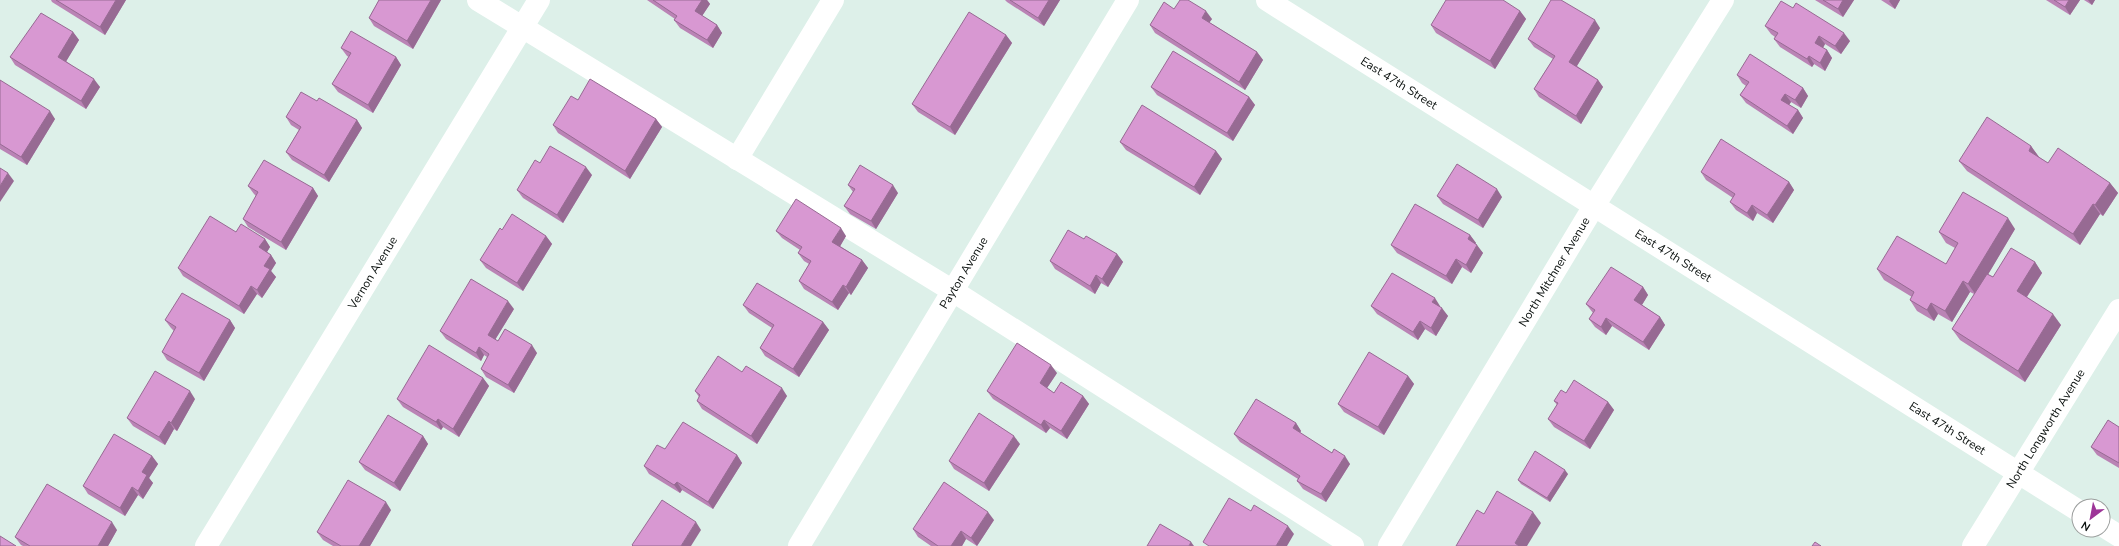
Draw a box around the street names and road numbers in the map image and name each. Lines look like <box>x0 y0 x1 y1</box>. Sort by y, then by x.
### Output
street label: East 47th Street <box>1358 53 1441 114</box>
street label: North Mitchner Avenue <box>1515 214 1593 330</box>
street label: East 47th Street <box>1632 226 1715 286</box>
street label: Vernon Avenue <box>344 233 401 313</box>
street label: Payton Avenue <box>936 234 992 312</box>
street label: North Longworth Avenue <box>2003 366 2089 491</box>
street label: East 47th Street <box>1906 398 1989 459</box>

